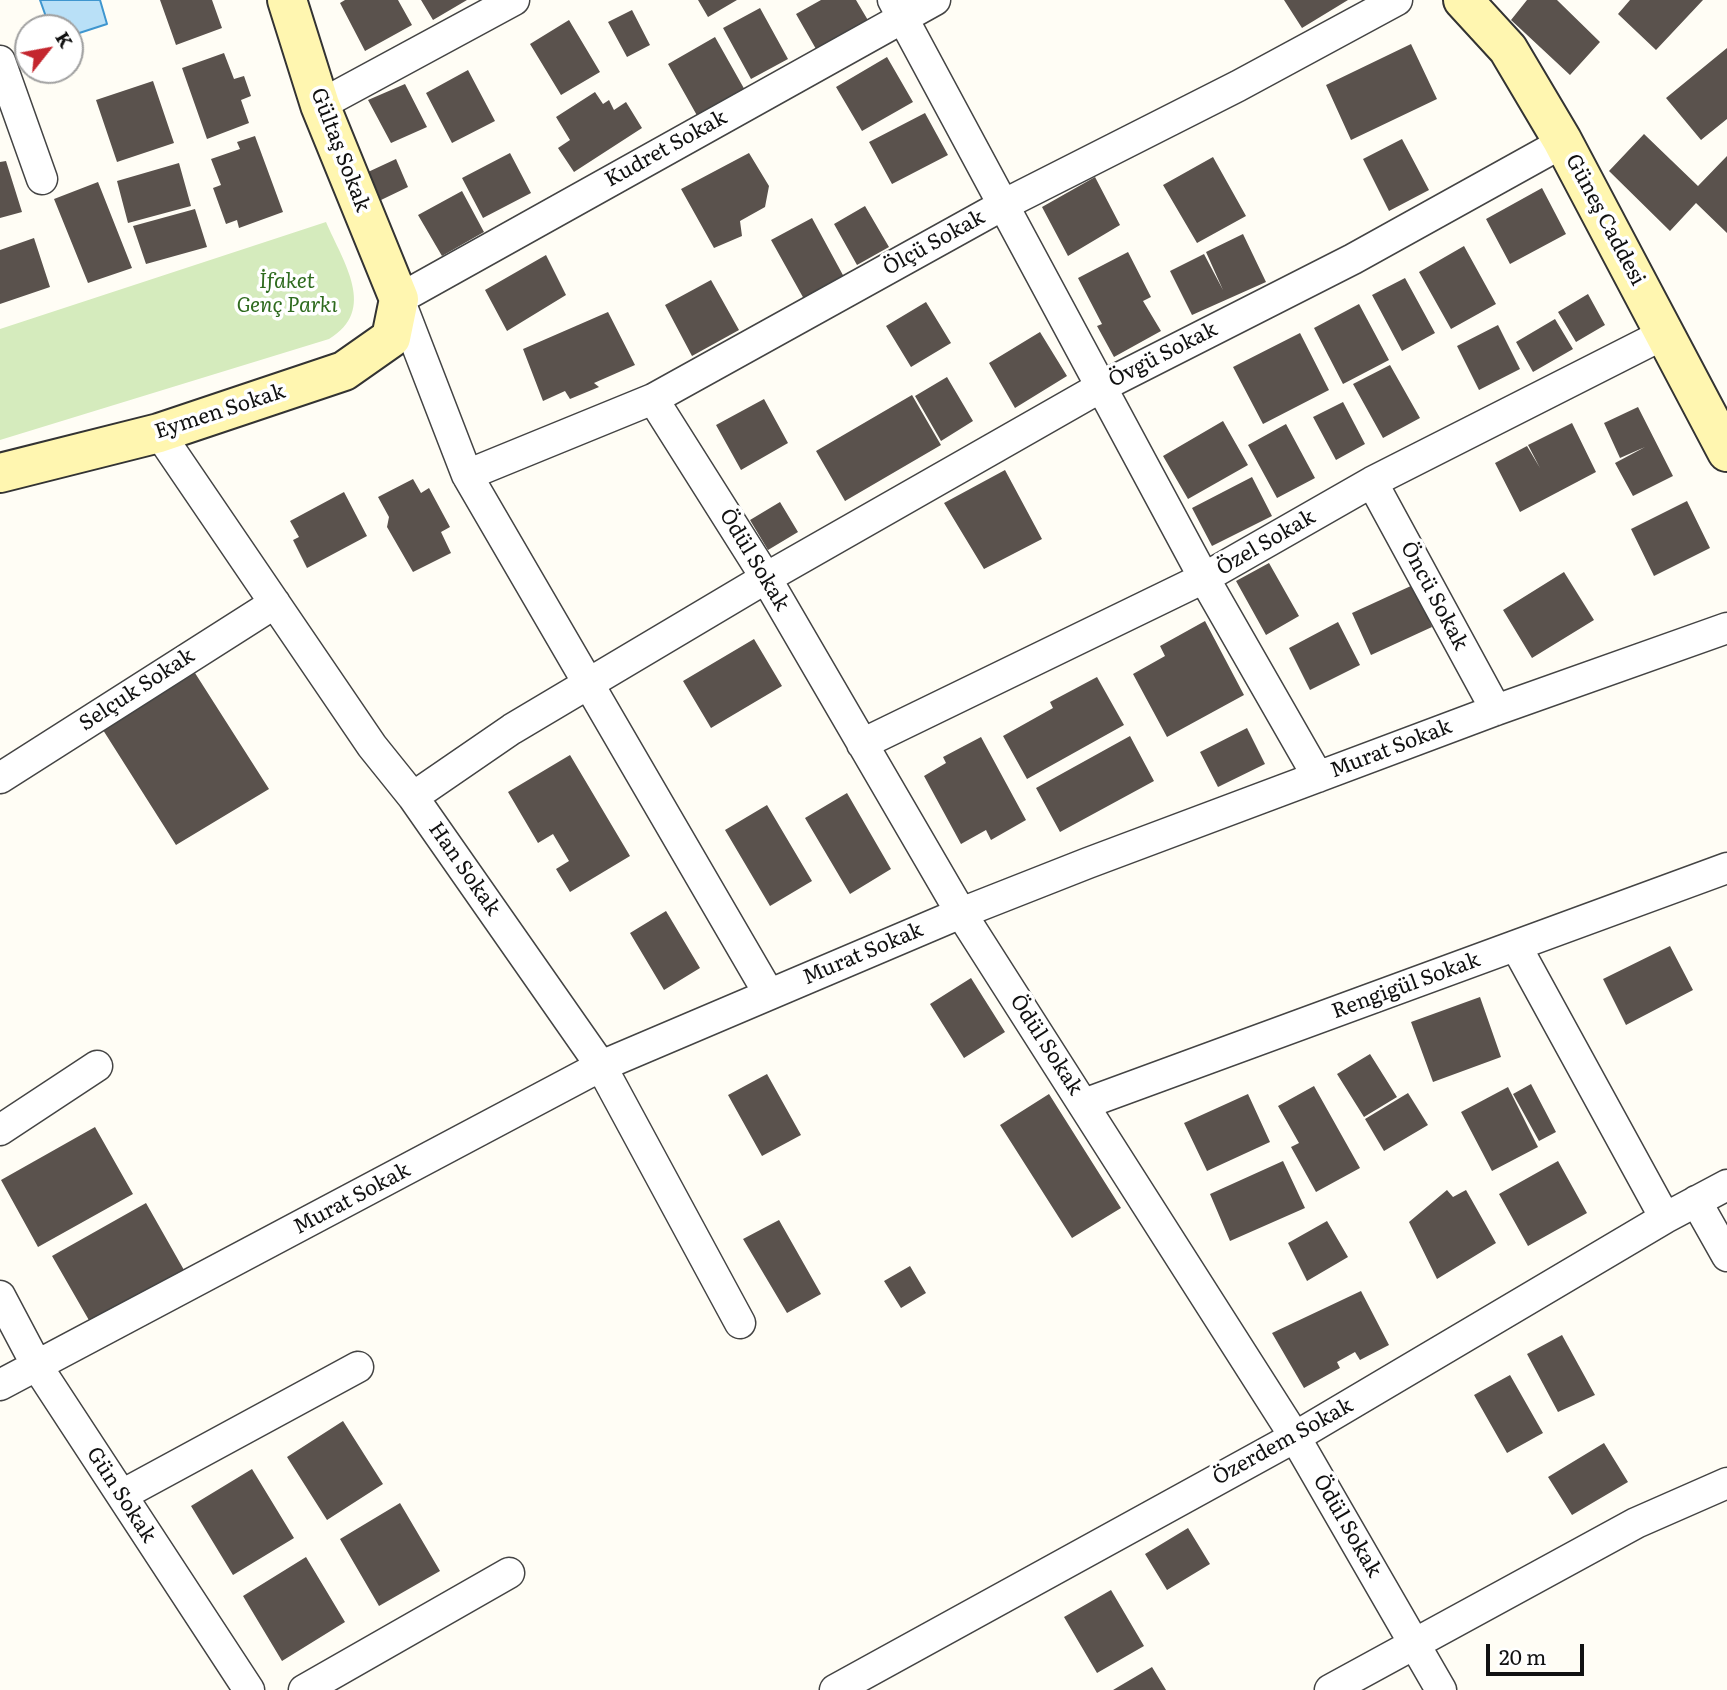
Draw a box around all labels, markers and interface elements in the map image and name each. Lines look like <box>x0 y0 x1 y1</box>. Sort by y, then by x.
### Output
north arrow <box>14 14 84 84</box>
text: K <box>49 26 81 53</box>
street label: Gültaş Sokak <box>305 85 375 215</box>
street label: Kudret Sokak <box>601 105 731 193</box>
street label: Güneş Caddesi <box>1560 150 1650 290</box>
street label: Ölçü Sokak <box>879 205 989 281</box>
park label: İfaket Genç Parkı <box>237 269 337 319</box>
street label: Övgü Sokak <box>1105 317 1221 393</box>
street label: Eymen Sokak <box>152 379 288 445</box>
street label: Ödül Sokak <box>714 504 794 616</box>
street label: Özel Sokak <box>1212 505 1320 581</box>
street label: Öncü Sokak <box>1395 537 1473 655</box>
street label: Selçuk Sokak <box>75 643 199 737</box>
street label: Murat Sokak <box>1327 714 1455 784</box>
street label: Han Sokak <box>423 817 505 921</box>
street label: Murat Sokak <box>799 917 927 991</box>
street label: Rengigül Sokak <box>1329 948 1483 1024</box>
street label: Ödül Sokak <box>1004 990 1088 1100</box>
street label: Murat Sokak <box>290 1158 414 1240</box>
street label: Özerdem Sokak <box>1209 1393 1357 1491</box>
street label: Gün Sokak <box>81 1443 161 1547</box>
street label: Ödül Sokak <box>1307 1470 1387 1582</box>
scale bar <box>1489 1630 1587 1674</box>
text: 20 m <box>1499 1640 1546 1671</box>

